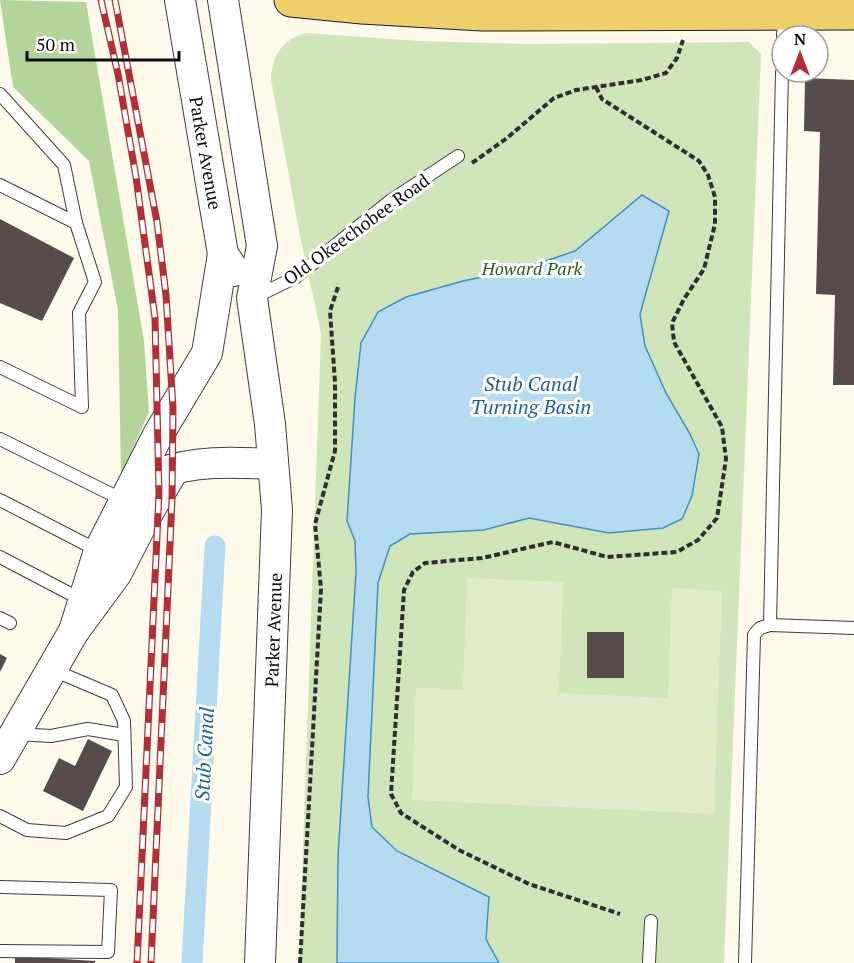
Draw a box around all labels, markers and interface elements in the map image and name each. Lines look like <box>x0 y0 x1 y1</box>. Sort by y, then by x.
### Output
scale bar <box>27 24 178 62</box>
north arrow <box>770 24 830 84</box>
text: N <box>794 28 806 50</box>
text: 50 m <box>36 32 76 56</box>
street label: Parker Avenue <box>184 94 228 212</box>
street label: Old Okeechobee Road <box>278 168 434 290</box>
park label: Howard Park <box>481 256 583 280</box>
water label: Stub Canal Turning Basin <box>471 370 591 420</box>
street label: Parker Avenue <box>259 572 287 688</box>
water label: Stub Canal <box>188 706 220 802</box>

